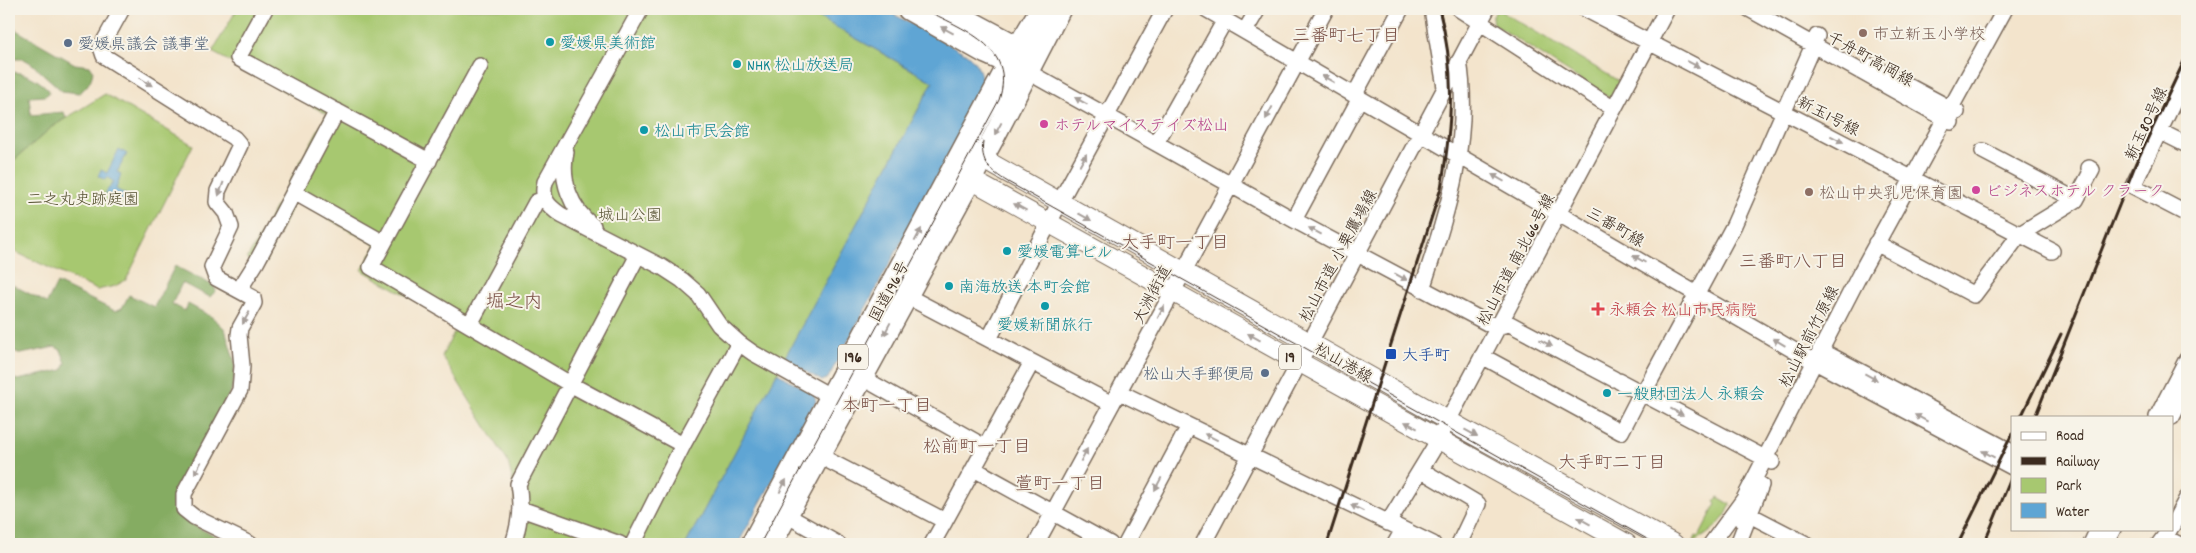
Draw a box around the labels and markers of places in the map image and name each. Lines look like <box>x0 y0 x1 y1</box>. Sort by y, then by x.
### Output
place label: 市立新玉小学校 <box>1873 24 1985 47</box>
marker: 市立新玉小学校 <box>1857 27 1869 39</box>
place label: 愛媛県美術館 <box>560 33 656 56</box>
place label: 愛媛県議会 議事堂 <box>78 34 210 57</box>
marker: 愛媛県美術館 <box>544 36 556 48</box>
marker: 愛媛県議会 議事堂 <box>62 37 74 49</box>
place label: NHK 松山放送局 <box>747 55 854 78</box>
marker: NHK 松山放送局 <box>731 58 743 70</box>
place label: ホテルマイステイズ松山 <box>1054 115 1229 138</box>
marker: ホテルマイステイズ松山 <box>1038 118 1050 130</box>
place label: 松山市民会館 <box>654 121 750 144</box>
marker: 松山市民会館 <box>638 124 650 136</box>
place label: ビジネスホテル クラーク <box>1986 181 2164 204</box>
place label: 松山中央乳児保育園 <box>1819 183 1963 206</box>
marker: ビジネスホテル クラーク <box>1970 184 1982 196</box>
marker: 松山中央乳児保育園 <box>1803 186 1815 198</box>
place label: 愛媛電算ビル <box>1017 242 1113 265</box>
marker: 愛媛電算ビル <box>1001 245 1013 257</box>
place label: 南海放送 本町会館 <box>959 277 1091 300</box>
marker: 南海放送 本町会館 <box>943 280 955 292</box>
marker: 愛媛新聞旅行 <box>1039 300 1051 312</box>
place label: 永頼会 松山市民病院 <box>1609 300 1757 323</box>
marker: 永頼会 松山市民病院 <box>1591 302 1605 316</box>
place label: 愛媛新聞旅行 <box>997 315 1093 338</box>
place label: 大手町 <box>1402 345 1450 368</box>
marker: 大手町 <box>1384 347 1398 361</box>
place label: 松山大手郵便局 <box>1143 364 1255 387</box>
marker: 松山大手郵便局 <box>1259 367 1271 379</box>
place label: 一般財団法人 永頼会 <box>1617 384 1765 407</box>
marker: 一般財団法人 永頼会 <box>1601 387 1613 399</box>

